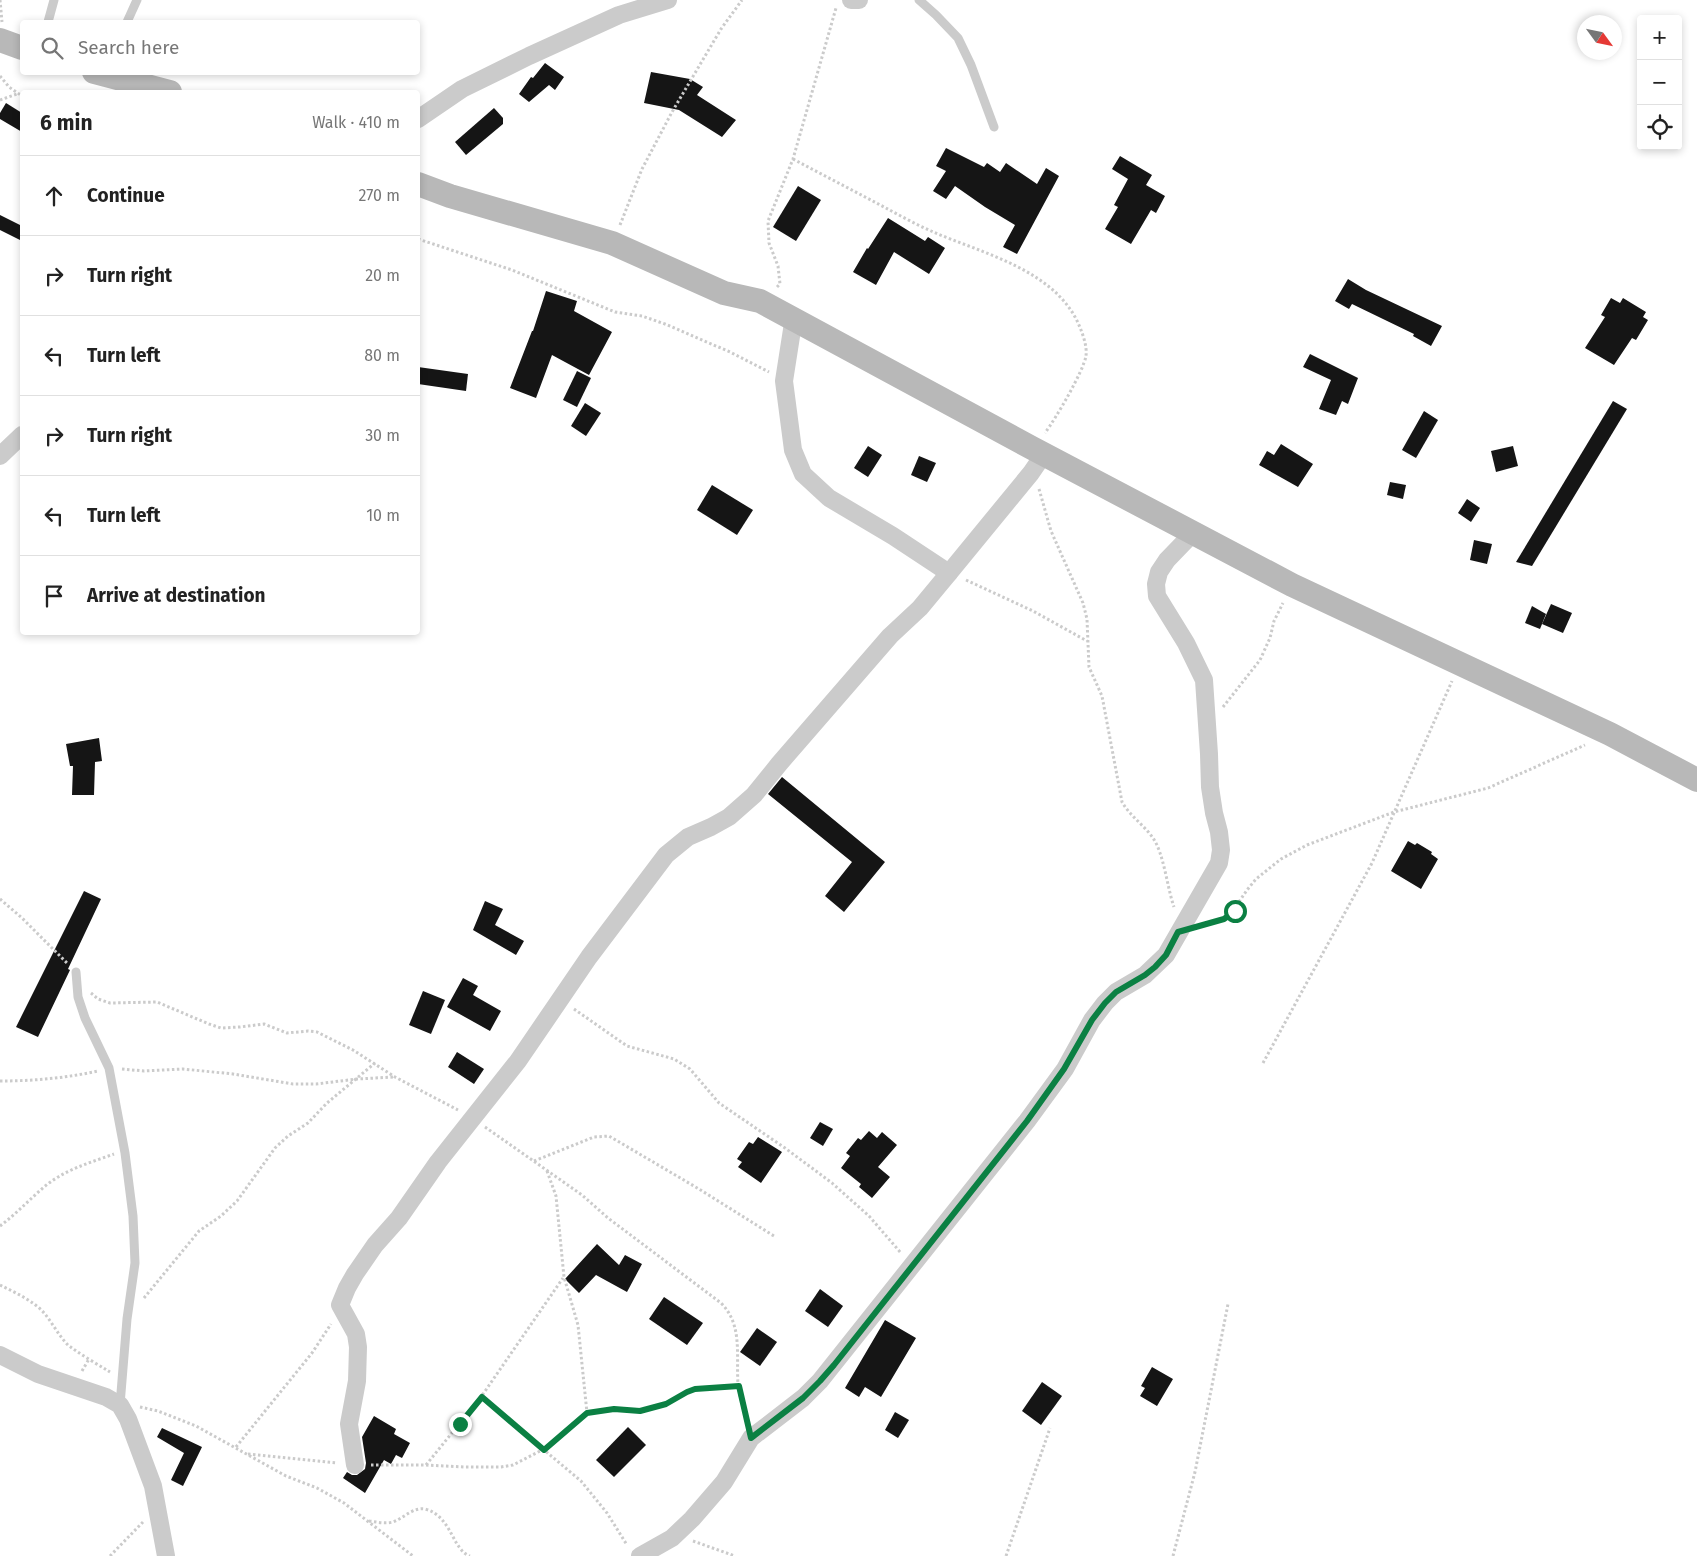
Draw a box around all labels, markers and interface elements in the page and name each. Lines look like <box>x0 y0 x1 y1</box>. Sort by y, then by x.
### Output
north arrow <box>1577 15 1622 60</box>
map controls <box>1637 15 1682 150</box>
button: + <box>1637 15 1682 60</box>
search box <box>20 20 420 75</box>
icon: search <box>38 34 66 62</box>
text: Search here <box>78 36 179 59</box>
button: − <box>1637 60 1682 105</box>
button: locate <box>1637 105 1682 150</box>
text: 6 min <box>40 110 93 136</box>
text: Walk · 410 m <box>312 113 400 132</box>
icon: ahead <box>40 182 68 210</box>
text: Continue <box>87 184 165 207</box>
text: 270 m <box>358 186 400 205</box>
icon: right <box>40 262 68 290</box>
text: Turn right <box>87 264 172 287</box>
text: 20 m <box>365 266 400 285</box>
icon: left <box>40 342 68 370</box>
text: Turn left <box>87 344 161 367</box>
text: 80 m <box>364 346 400 365</box>
icon: right <box>40 422 68 450</box>
text: Turn right <box>87 424 172 447</box>
text: 30 m <box>365 426 400 445</box>
icon: left <box>40 502 68 530</box>
text: Turn left <box>87 504 161 527</box>
text: 10 m <box>366 506 400 525</box>
icon: arrive <box>40 582 68 610</box>
text: Arrive at destination <box>87 584 266 607</box>
route start <box>1224 900 1247 923</box>
route end <box>449 1413 472 1436</box>

